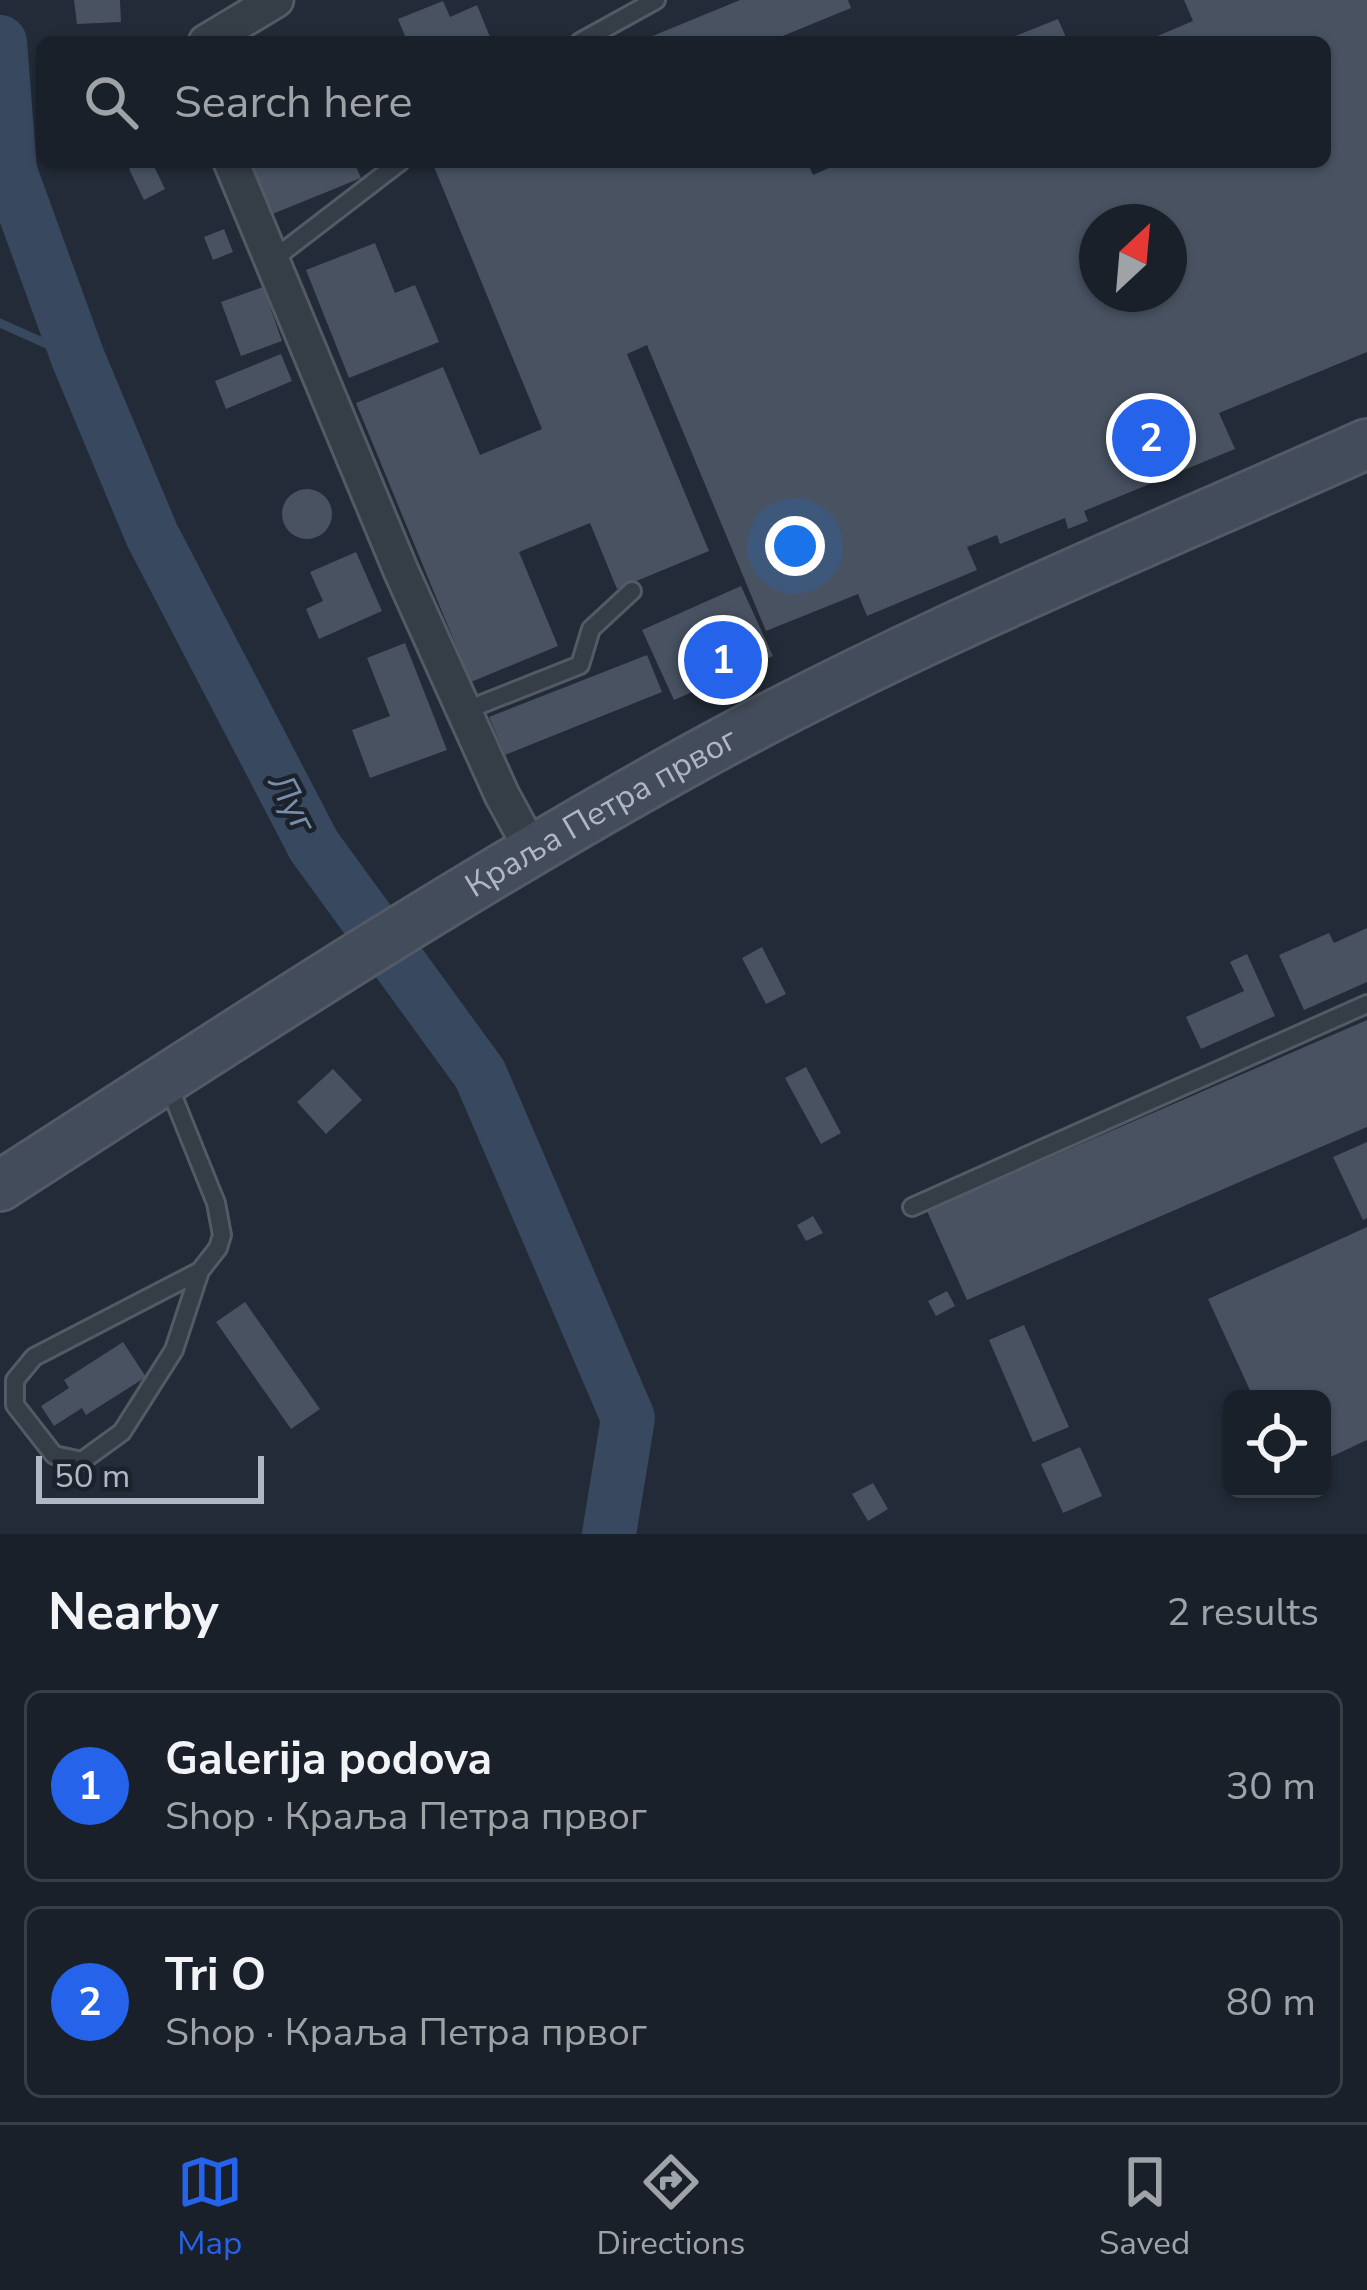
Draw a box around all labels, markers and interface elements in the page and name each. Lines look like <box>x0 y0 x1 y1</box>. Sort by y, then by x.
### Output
search box <box>36 36 1331 168</box>
icon: search <box>78 69 144 135</box>
text: Search here <box>174 72 413 133</box>
north arrow <box>1079 204 1187 312</box>
pin: 2 <box>1112 393 1190 483</box>
your location <box>765 516 825 576</box>
pin: 1 <box>684 615 762 705</box>
street label: Краља Петра првог <box>457 716 745 908</box>
water label: Луг <box>256 764 329 843</box>
map controls <box>1223 1390 1331 1498</box>
button: locate <box>1223 1390 1331 1498</box>
scale bar <box>36 1450 264 1503</box>
text: 50 m <box>54 1454 130 1499</box>
text: Nearby <box>48 1577 219 1647</box>
text: 2 results <box>1167 1586 1319 1639</box>
text: Galerija podova <box>165 1729 492 1790</box>
text: 1 <box>78 1760 102 1813</box>
text: 30 m <box>1226 1760 1316 1813</box>
text: Shop · Краља Петра првог <box>165 1790 647 1843</box>
text: Tri O <box>165 1945 266 2006</box>
text: 2 <box>78 1976 102 2029</box>
text: 80 m <box>1226 1976 1316 2029</box>
text: Shop · Краља Петра првог <box>165 2006 647 2059</box>
tab: Map <box>177 2149 243 2266</box>
tab: Directions <box>597 2149 745 2266</box>
tab: Saved <box>1099 2149 1190 2266</box>

